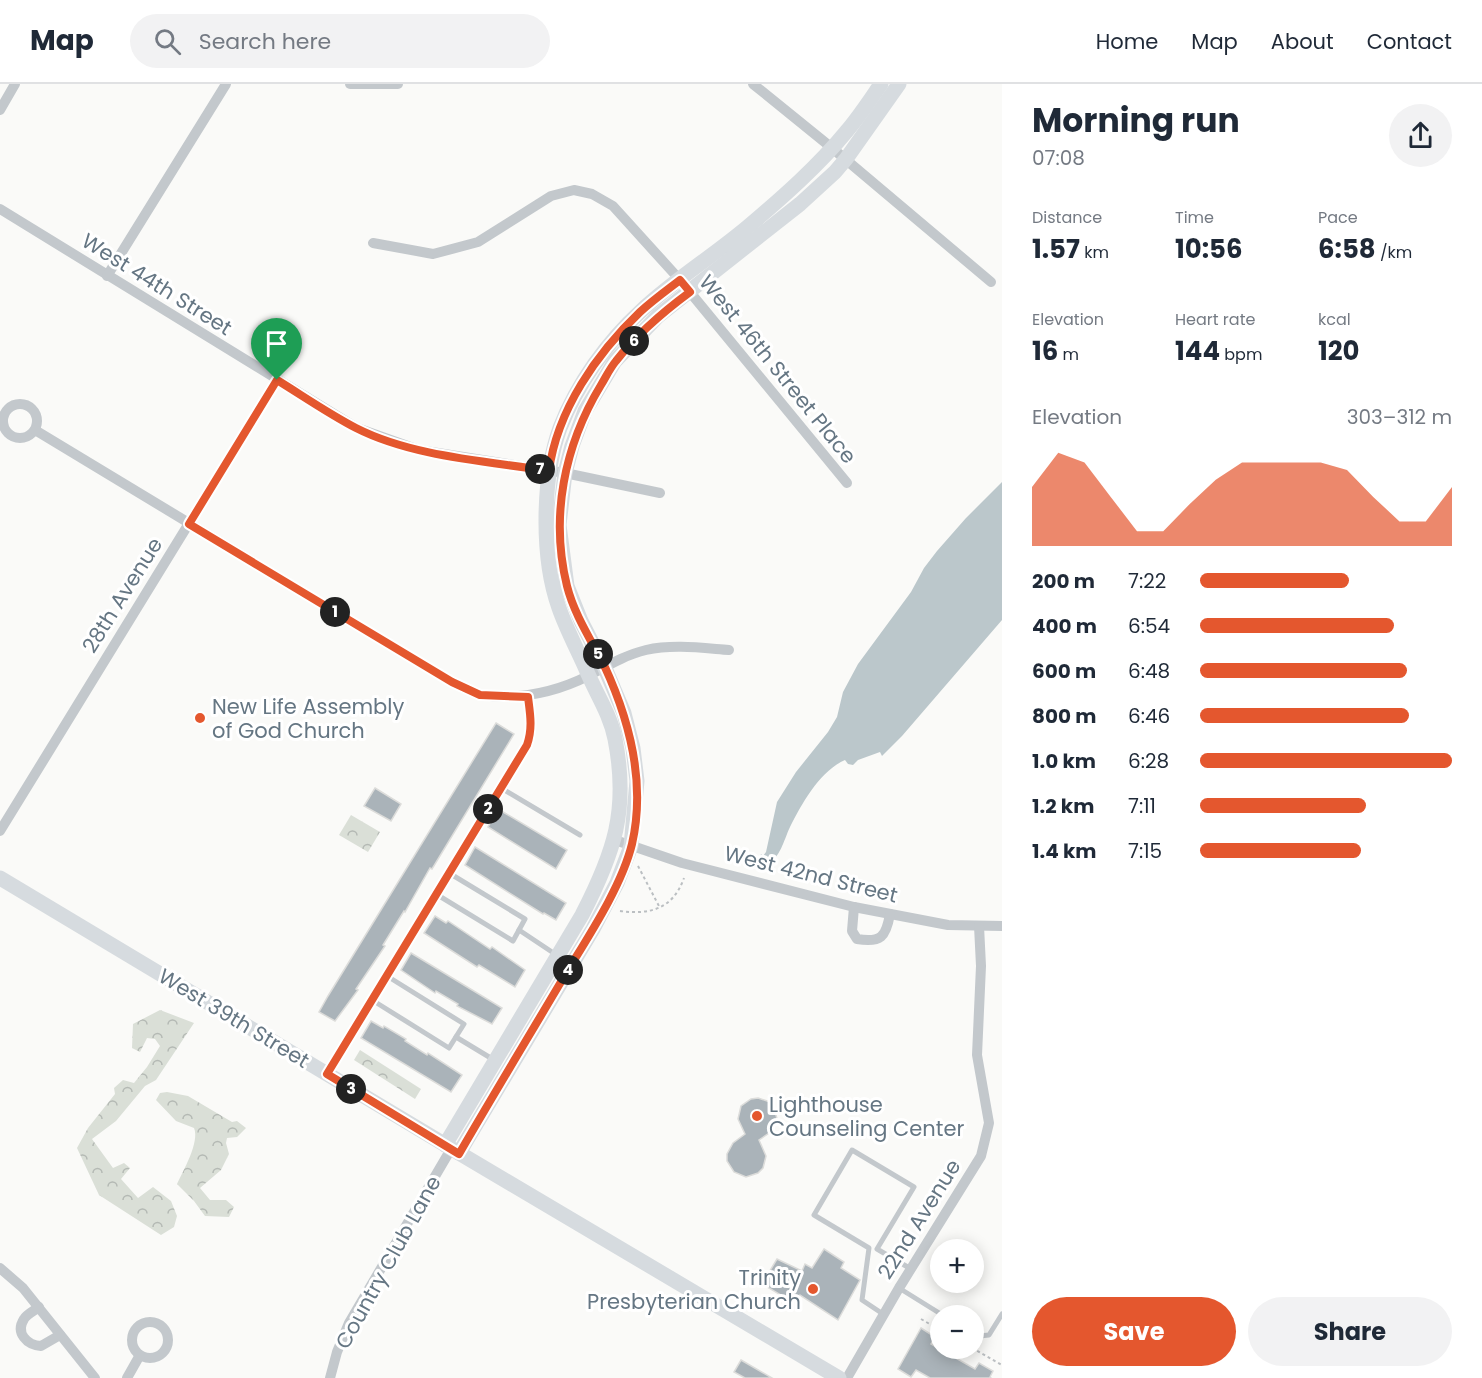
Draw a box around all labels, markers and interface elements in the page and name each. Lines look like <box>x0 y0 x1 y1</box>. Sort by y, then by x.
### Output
search box <box>130 14 550 68</box>
text: Map <box>30 21 94 60</box>
icon: search <box>151 25 184 58</box>
text: Search here <box>199 26 331 57</box>
text: Home <box>1096 27 1158 56</box>
text: Map <box>1191 27 1238 56</box>
text: About <box>1271 27 1334 56</box>
text: Contact <box>1367 27 1452 56</box>
text: Morning run <box>1032 97 1240 144</box>
button: share <box>1389 104 1452 167</box>
text: 07:08 <box>1032 144 1085 172</box>
text: Distance <box>1032 206 1102 229</box>
text: Time <box>1175 206 1214 229</box>
text: Pace <box>1318 206 1358 229</box>
street label: West 44th Street <box>76 226 238 342</box>
text: 1.57 <box>1032 231 1080 267</box>
text: 10:56 <box>1175 231 1243 267</box>
text: 6:58 <box>1318 231 1376 267</box>
text: km <box>1080 241 1109 264</box>
text: /km <box>1376 241 1412 264</box>
street label: West 46th Street Place <box>693 268 863 470</box>
text: Elevation <box>1032 308 1104 331</box>
text: Heart rate <box>1175 308 1255 331</box>
text: kcal <box>1318 308 1351 331</box>
pin <box>251 318 302 380</box>
pin: 6 <box>619 326 649 356</box>
icon: arrive <box>260 327 293 360</box>
text: 6 <box>629 329 639 352</box>
text: 16 <box>1032 333 1058 369</box>
text: 144 <box>1175 333 1220 369</box>
text: 120 <box>1318 333 1360 369</box>
text: m <box>1058 343 1079 366</box>
text: bpm <box>1220 343 1262 366</box>
text: Elevation <box>1032 403 1122 431</box>
text: 303–312 m <box>1347 403 1452 431</box>
pin: 7 <box>525 454 555 484</box>
text: 7 <box>536 457 544 480</box>
street label: 28th Avenue <box>75 532 169 658</box>
text: 200 m <box>1032 567 1095 595</box>
text: 7:22 <box>1128 567 1166 595</box>
pin: 1 <box>320 597 350 627</box>
text: 1 <box>332 600 338 623</box>
text: 400 m <box>1032 612 1097 640</box>
text: 6:54 <box>1128 612 1170 640</box>
pin: 5 <box>583 639 613 669</box>
text: 5 <box>593 642 603 665</box>
text: 600 m <box>1032 657 1096 685</box>
text: 6:48 <box>1128 657 1170 685</box>
place label: New Life Assembly of God Church <box>212 692 404 745</box>
text: 800 m <box>1032 702 1096 730</box>
text: 6:46 <box>1128 702 1170 730</box>
marker: New Life Assembly of God Church <box>193 711 207 725</box>
text: 1.0 km <box>1032 747 1096 775</box>
text: 6:28 <box>1128 747 1169 775</box>
text: 1.2 km <box>1032 792 1094 820</box>
text: 7:11 <box>1128 792 1156 820</box>
pin: 2 <box>473 794 503 824</box>
text: 2 <box>483 797 493 820</box>
text: 1.4 km <box>1032 837 1096 865</box>
text: 7:15 <box>1128 837 1162 865</box>
street label: West 42nd Street <box>721 838 901 910</box>
pin: 4 <box>553 955 583 985</box>
text: 4 <box>563 958 573 981</box>
street label: West 39th Street <box>153 961 315 1075</box>
pin: 3 <box>336 1074 366 1104</box>
text: 3 <box>346 1077 356 1100</box>
place label: Lighthouse Counseling Center <box>769 1090 964 1143</box>
marker: Lighthouse Counseling Center <box>750 1109 764 1123</box>
street label: 22nd Avenue <box>871 1154 967 1284</box>
street label: Country Club Lane <box>328 1170 448 1354</box>
map controls <box>930 1239 984 1359</box>
button: + <box>930 1239 984 1293</box>
place label: Trinity Presbyterian Church <box>587 1263 801 1316</box>
marker: Trinity Presbyterian Church <box>806 1282 820 1296</box>
button: Save <box>1032 1297 1236 1366</box>
button: Share <box>1248 1297 1452 1366</box>
button: − <box>930 1305 984 1359</box>

